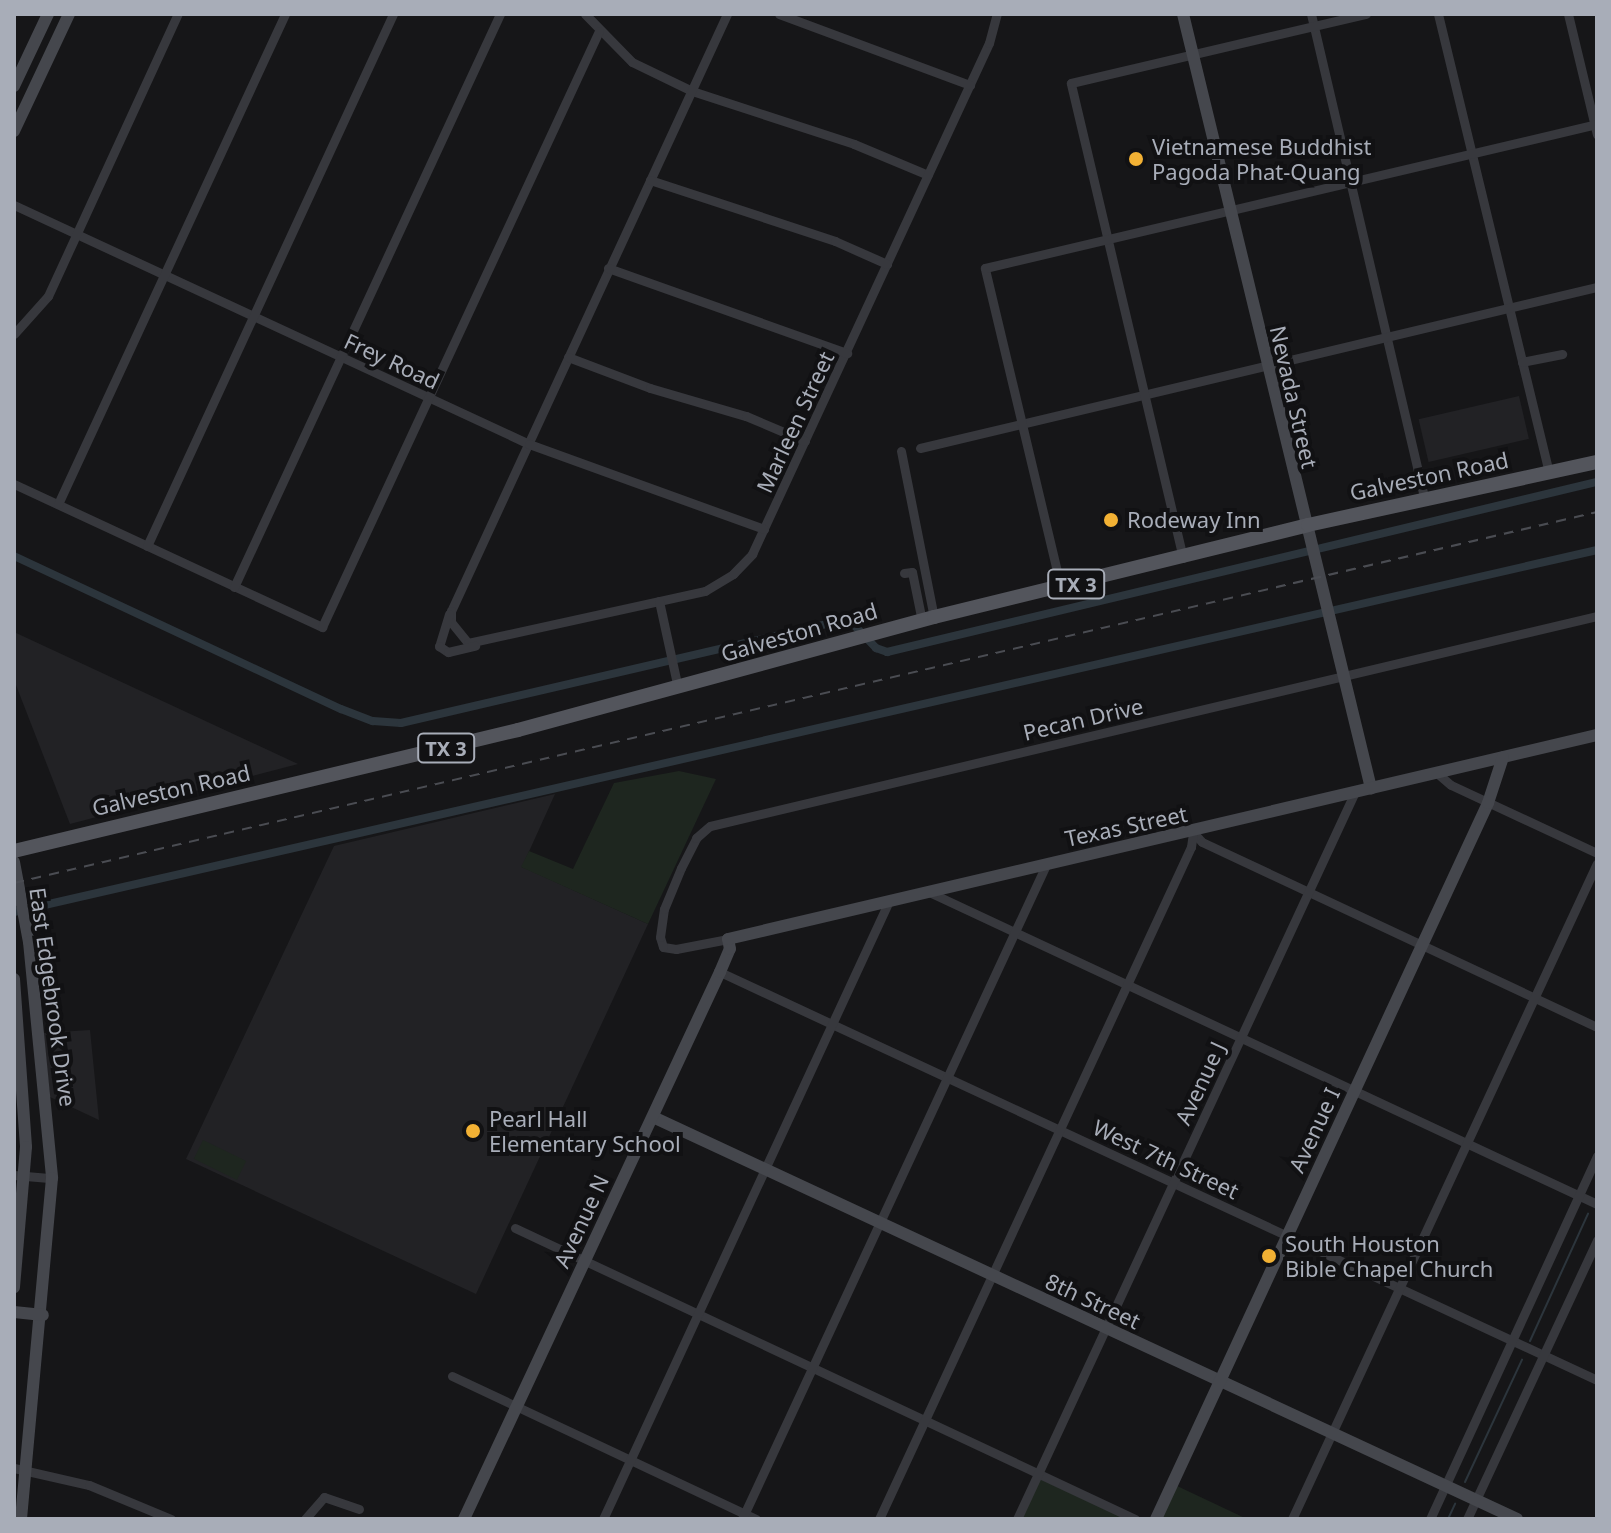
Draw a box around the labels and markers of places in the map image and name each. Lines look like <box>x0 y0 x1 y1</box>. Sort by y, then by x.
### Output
place label: Vietnamese Buddhist Pagoda Phat-Quang <box>1152 133 1372 184</box>
marker: Vietnamese Buddhist Pagoda Phat-Quang <box>1127 150 1145 168</box>
place label: Rodeway Inn <box>1127 507 1261 533</box>
marker: Rodeway Inn <box>1102 511 1120 529</box>
place label: Pearl Hall Elementary School <box>489 1105 681 1156</box>
marker: Pearl Hall Elementary School <box>464 1122 482 1140</box>
place label: South Houston Bible Chapel Church <box>1285 1230 1493 1282</box>
marker: South Houston Bible Chapel Church <box>1260 1247 1278 1265</box>

